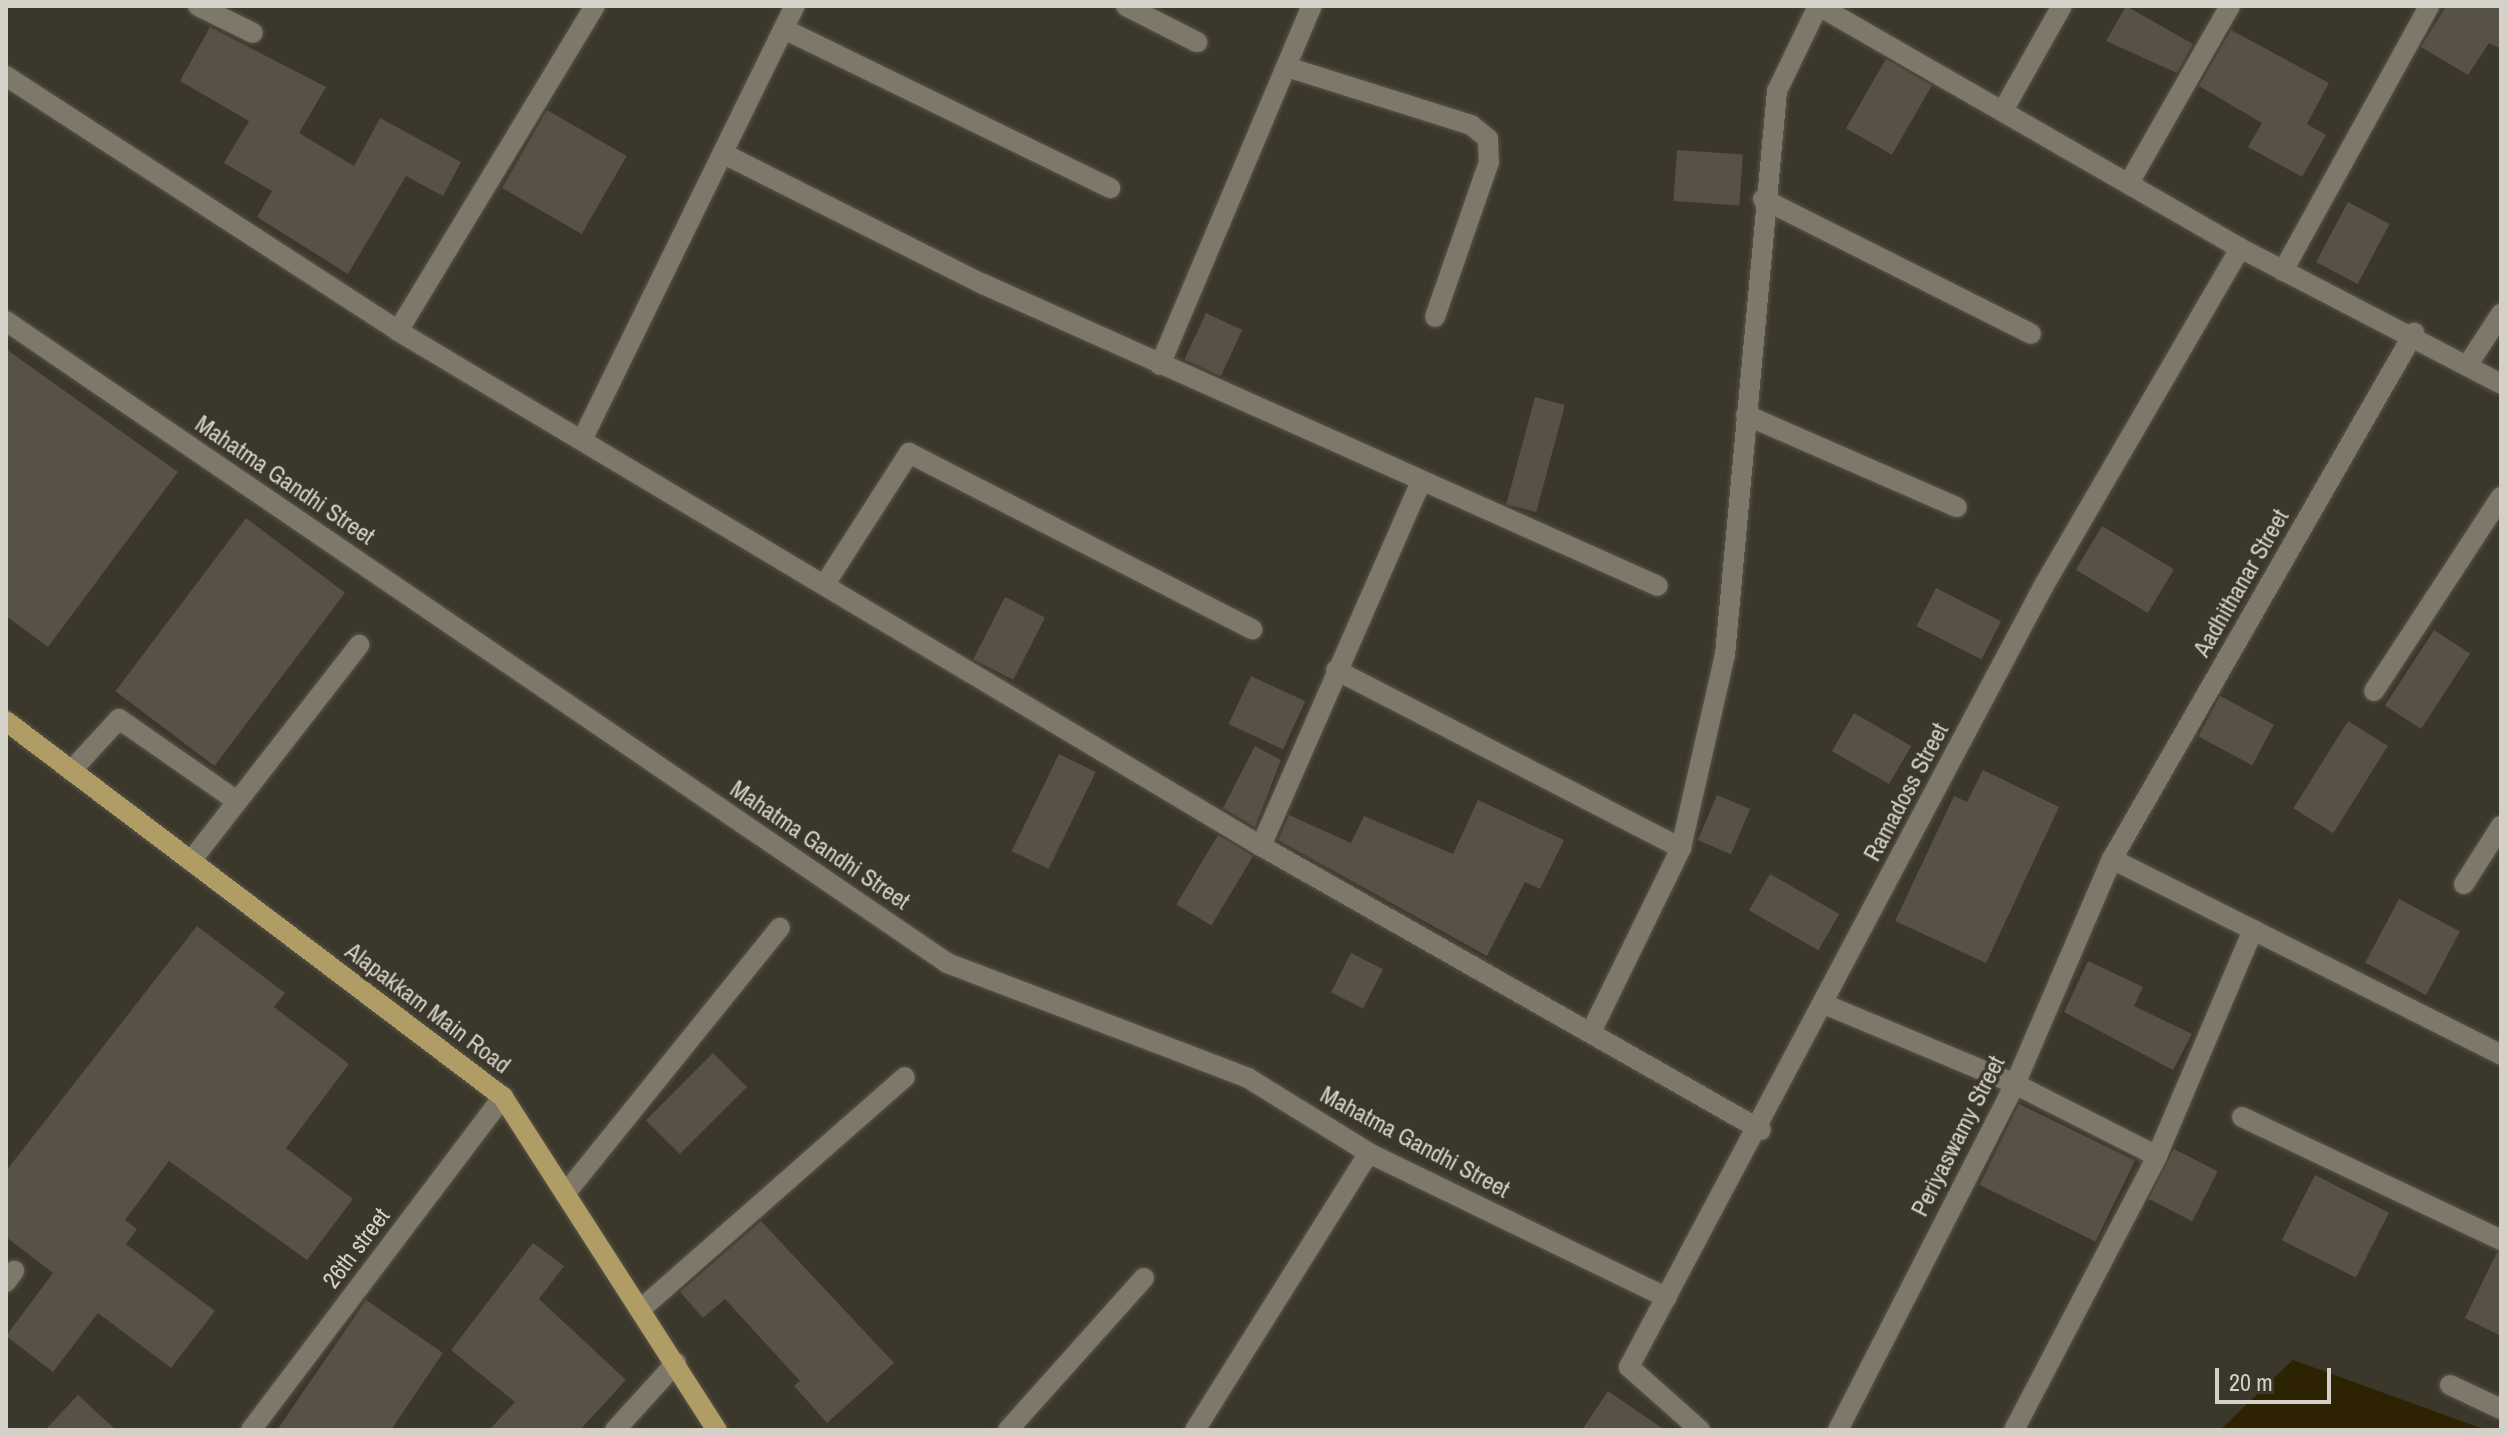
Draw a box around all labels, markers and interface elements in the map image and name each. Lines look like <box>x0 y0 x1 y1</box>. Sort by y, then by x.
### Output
street label: Mahatma Gandhi Street <box>190 409 380 551</box>
street label: Aadhithanar Street <box>2187 504 2295 662</box>
street label: Ramadoss Street <box>1858 718 1954 866</box>
street label: Mahatma Gandhi Street <box>725 774 915 916</box>
street label: Alapakkam Main Road <box>340 937 516 1079</box>
street label: Periyaswamy Street <box>1905 1051 2011 1221</box>
street label: Mahatma Gandhi Street <box>1316 1080 1514 1204</box>
street label: 26th street <box>317 1202 395 1294</box>
scale bar <box>2219 1352 2335 1402</box>
text: 20 m <box>2229 1366 2273 1398</box>

